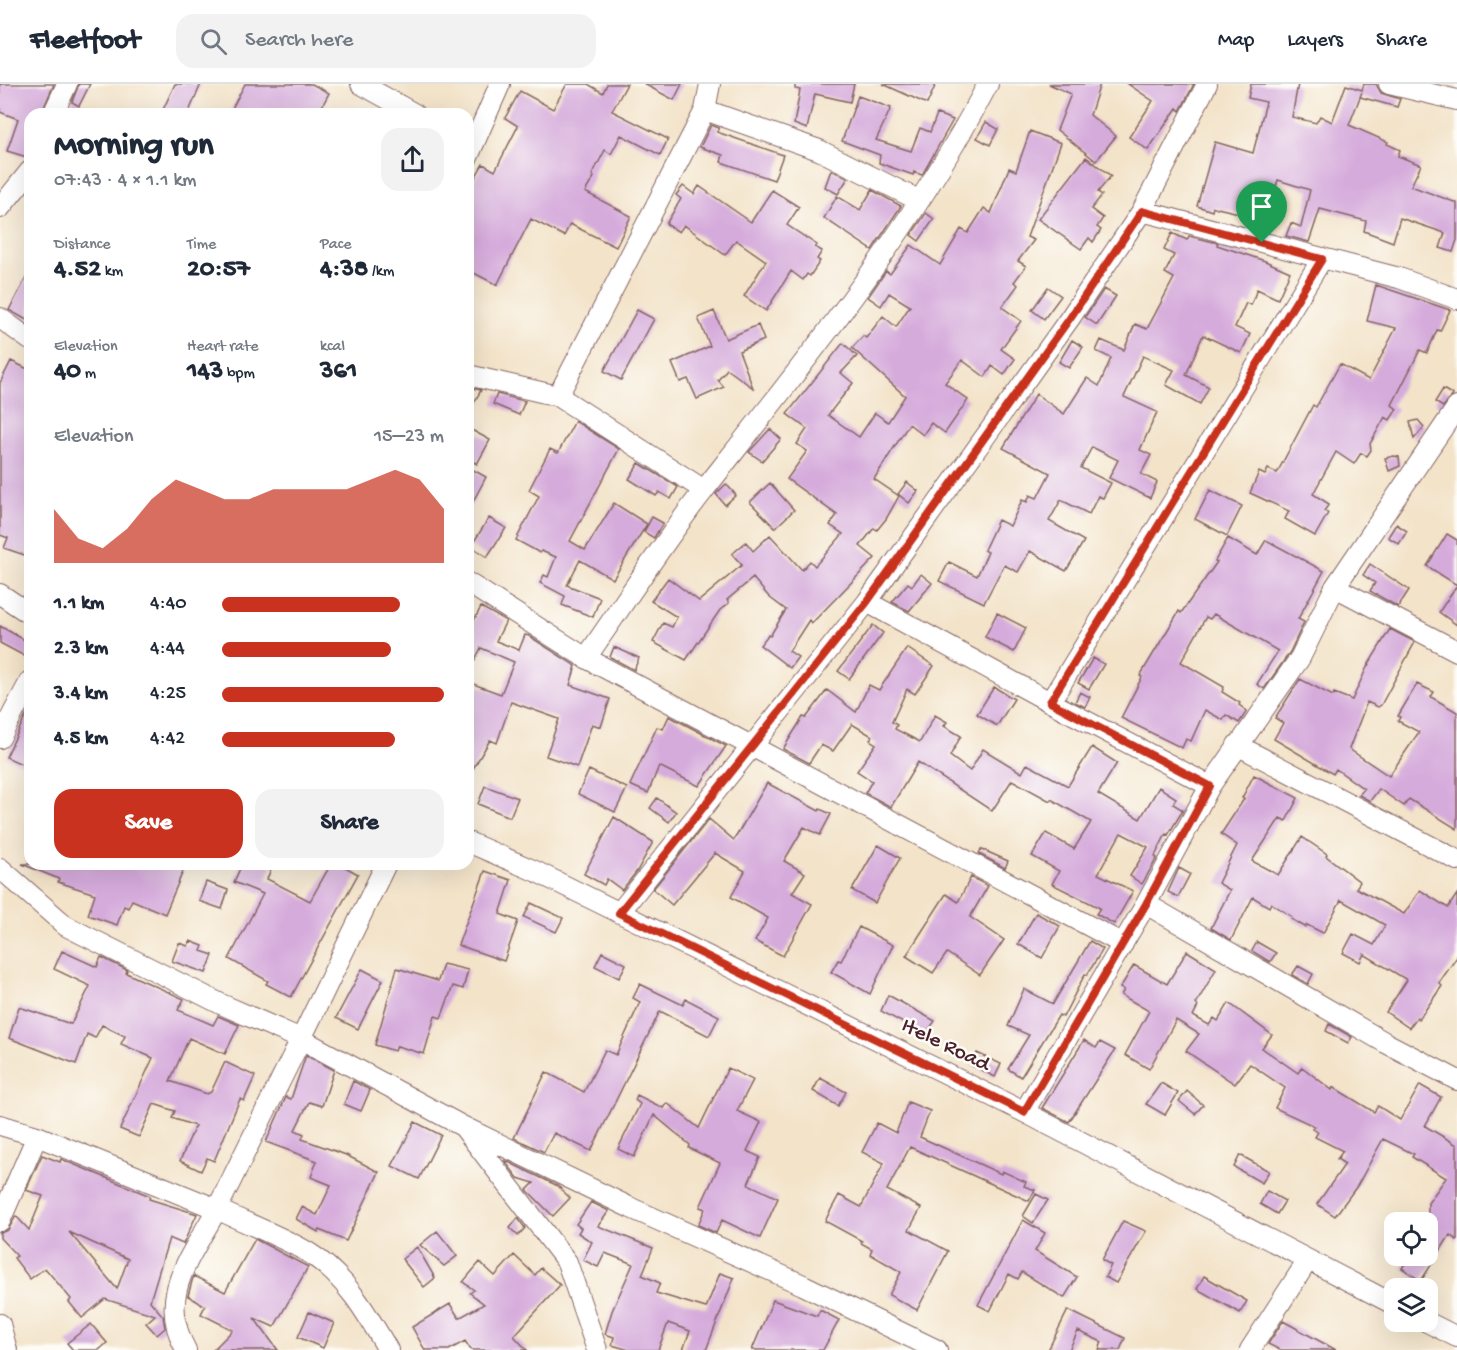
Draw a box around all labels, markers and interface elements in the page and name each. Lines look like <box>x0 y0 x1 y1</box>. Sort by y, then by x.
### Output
search box <box>176 14 596 68</box>
text: Fleetfoot <box>30 25 140 58</box>
icon: search <box>197 25 230 58</box>
text: Search here <box>245 28 353 54</box>
text: Map <box>1218 29 1254 54</box>
text: Layers <box>1287 29 1343 54</box>
text: Share <box>1376 29 1427 54</box>
text: Morning run <box>54 128 214 166</box>
button: share <box>381 128 444 191</box>
text: 07:43 · 4 × 1.1 km <box>54 170 197 193</box>
pin <box>1236 181 1287 243</box>
icon: arrive <box>1245 190 1278 223</box>
text: Distance <box>54 236 111 255</box>
text: Time <box>187 236 216 255</box>
text: Pace <box>320 236 351 255</box>
text: 4.52 <box>54 255 101 286</box>
text: 20:57 <box>187 255 250 286</box>
text: 4:38 <box>320 255 368 286</box>
text: km <box>101 263 123 282</box>
text: /km <box>368 263 394 282</box>
text: Elevation <box>54 338 118 357</box>
text: Heart rate <box>187 338 259 357</box>
text: kcal <box>320 338 345 357</box>
text: 40 <box>54 357 81 388</box>
text: 143 <box>187 357 223 388</box>
text: 361 <box>320 357 357 388</box>
text: m <box>81 365 96 384</box>
text: bpm <box>223 365 255 384</box>
text: Elevation <box>54 426 134 449</box>
text: 15–23 m <box>374 426 444 449</box>
text: 1.1 km <box>54 593 104 616</box>
text: 4:40 <box>150 593 187 616</box>
text: 2.3 km <box>54 638 108 661</box>
text: 4:44 <box>150 638 185 661</box>
text: 3.4 km <box>54 683 108 706</box>
text: 4:25 <box>150 683 186 706</box>
text: 4.5 km <box>54 728 108 751</box>
text: 4:42 <box>150 728 185 751</box>
button: Save <box>54 789 243 858</box>
button: Share <box>255 789 444 858</box>
street label: Itele Road <box>897 1013 995 1079</box>
map controls <box>1384 1212 1438 1332</box>
button: locate <box>1384 1212 1438 1266</box>
button: layers <box>1384 1278 1438 1332</box>

